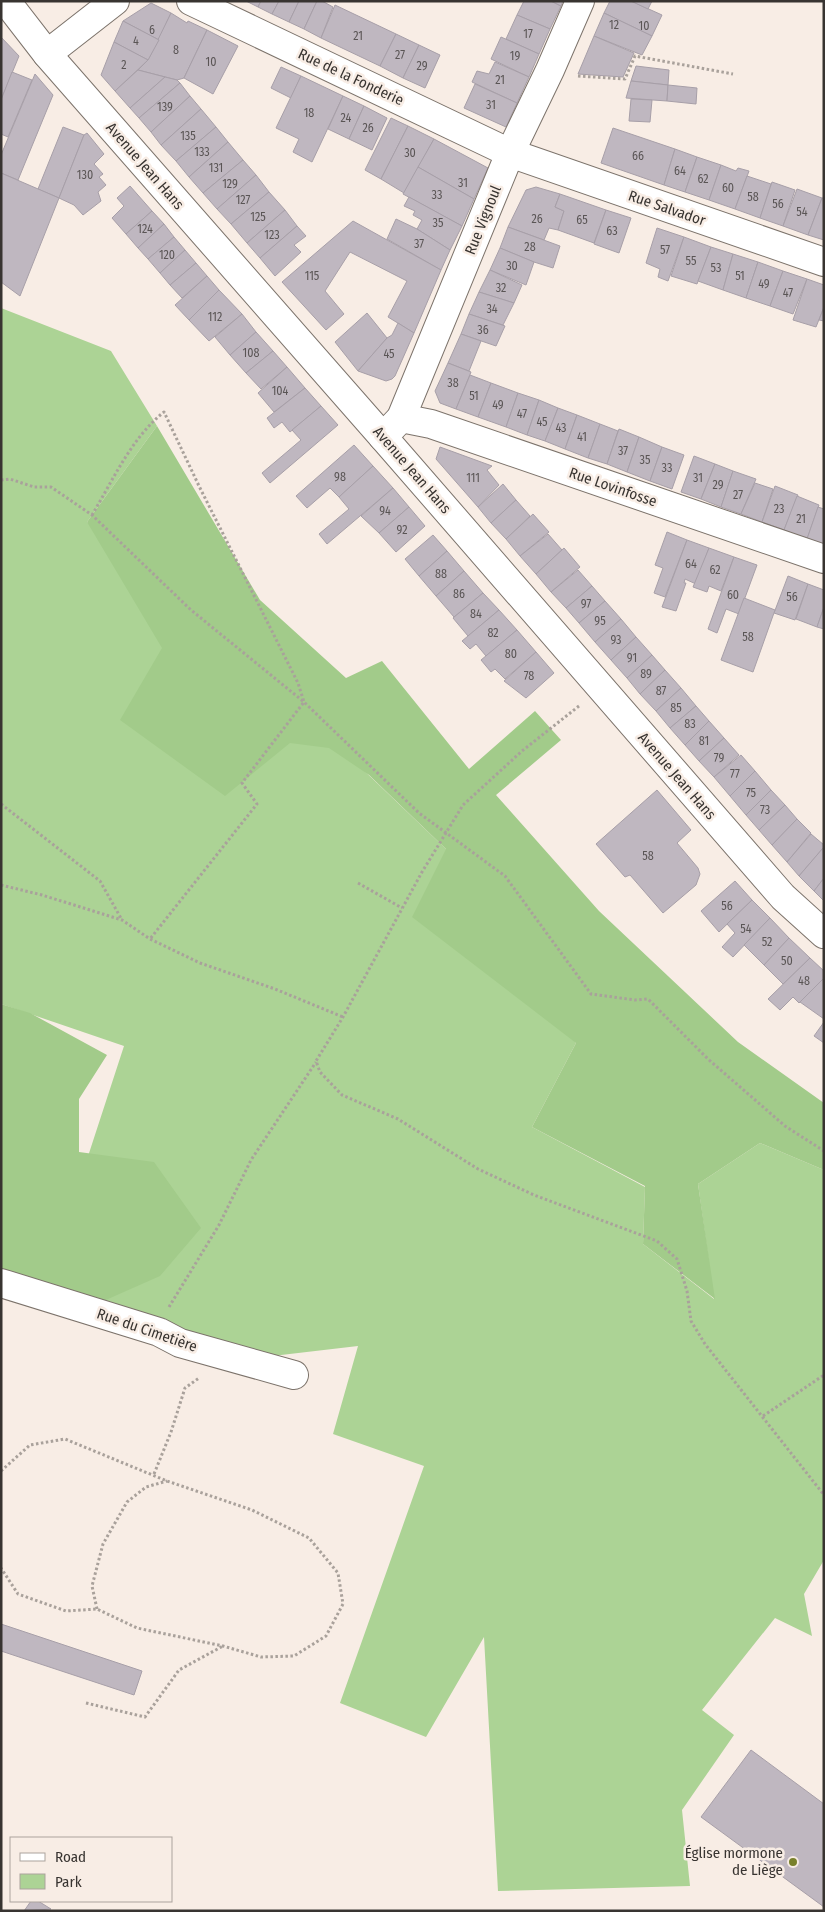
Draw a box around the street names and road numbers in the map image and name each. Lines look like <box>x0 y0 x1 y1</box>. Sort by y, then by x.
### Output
street label: Rue de la Fonderie <box>295 45 407 109</box>
street label: Avenue Jean Hans <box>102 119 188 213</box>
street label: Rue Vignoul <box>461 183 505 257</box>
street label: Rue Salvador <box>626 186 709 230</box>
street label: Avenue Jean Hans <box>369 423 455 517</box>
street label: Rue Lovinfosse <box>567 464 659 510</box>
street label: Avenue Jean Hans <box>634 729 720 823</box>
street label: Rue du Cimetière <box>94 1304 200 1356</box>

